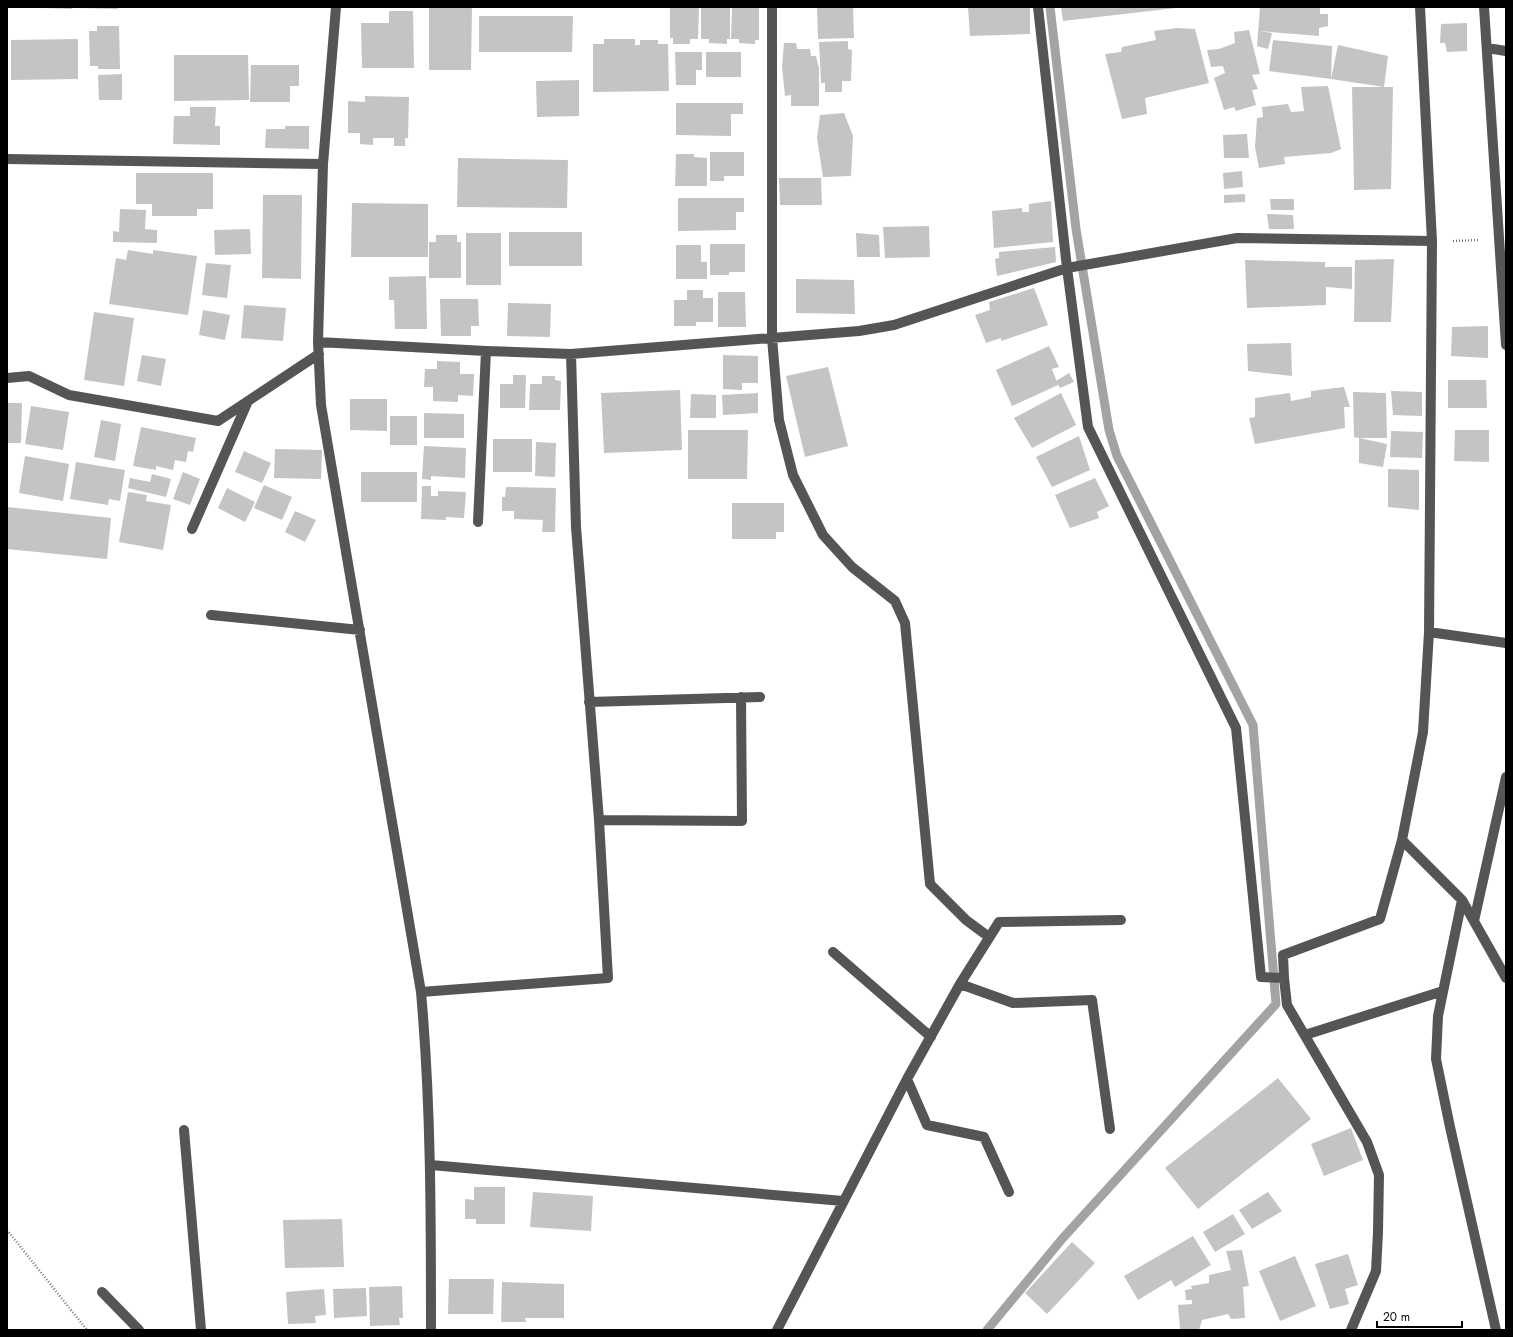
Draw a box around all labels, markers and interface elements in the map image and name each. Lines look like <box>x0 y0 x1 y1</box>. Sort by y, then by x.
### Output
scale bar <box>1377 1303 1462 1329</box>
text: 20 m <box>1383 1308 1410 1326</box>

